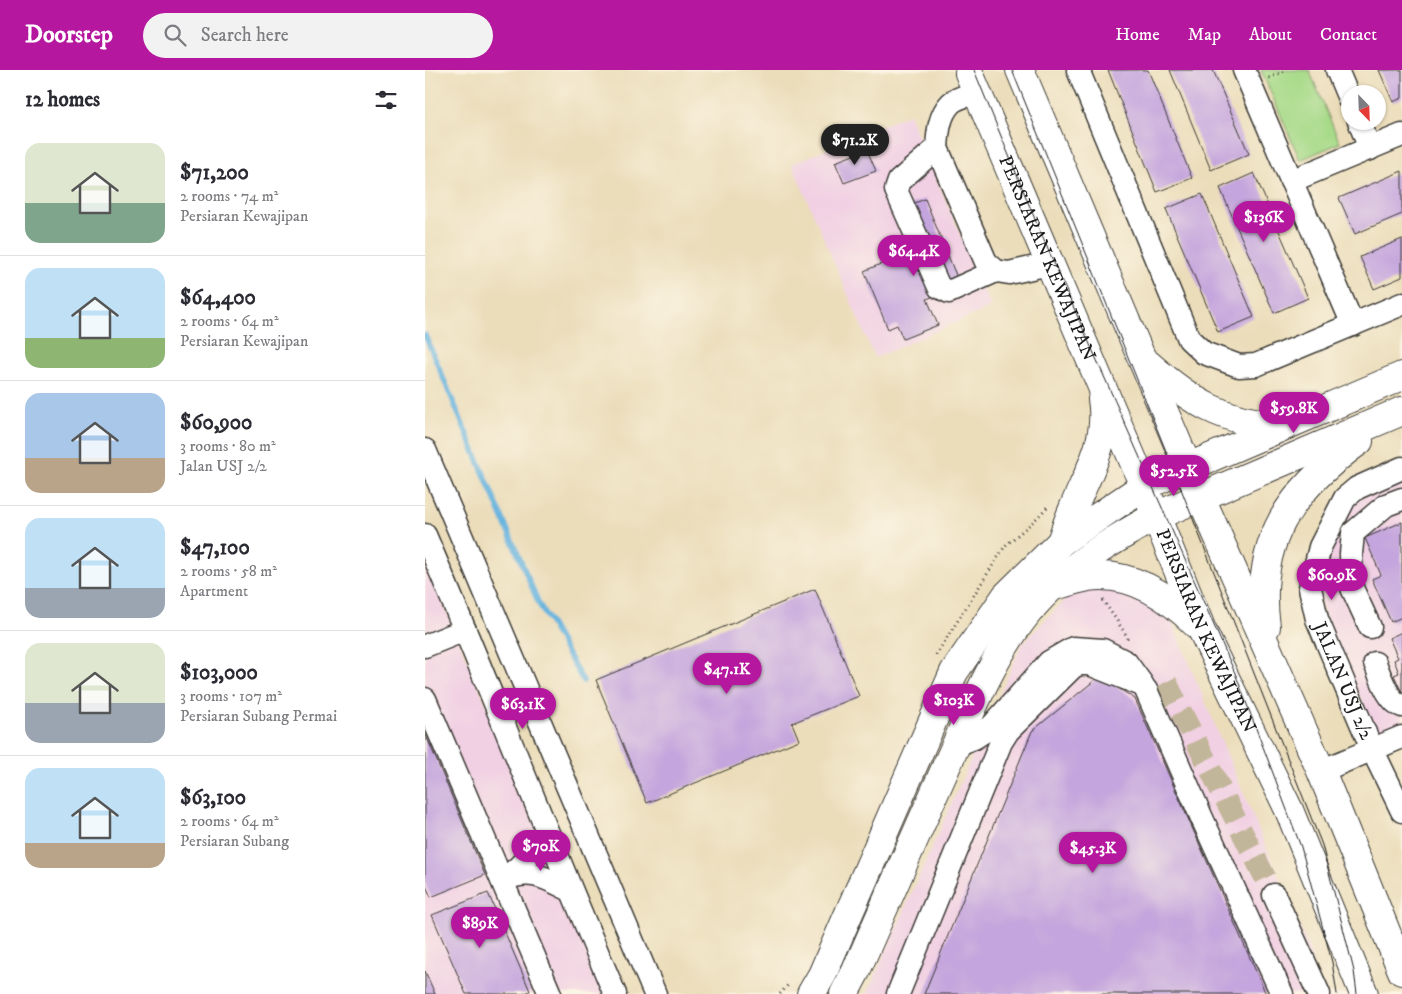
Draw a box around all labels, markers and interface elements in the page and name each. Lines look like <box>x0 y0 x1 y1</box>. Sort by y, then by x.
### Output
search box <box>143 13 493 58</box>
text: Doorstep <box>25 20 113 50</box>
icon: search <box>161 21 189 49</box>
text: Search here <box>201 24 289 47</box>
text: Home <box>1115 24 1160 46</box>
text: Map <box>1188 24 1221 46</box>
text: About <box>1249 24 1292 46</box>
text: Contact <box>1320 24 1377 46</box>
north arrow <box>1341 85 1386 130</box>
map controls <box>1341 85 1386 130</box>
icon: filters <box>372 86 400 114</box>
text: 12 homes <box>25 87 100 113</box>
pin: $71.2K <box>814 124 896 166</box>
text: $71.2K <box>832 130 878 150</box>
street label: PERSIARAN KEWAJIPAN <box>994 152 1101 364</box>
text: $71,200 <box>180 160 249 186</box>
icon: home <box>65 163 125 223</box>
text: 2 rooms · 74 m² <box>180 186 278 206</box>
pin: $136K <box>1229 200 1299 243</box>
text: Persiaran Kewajipan <box>180 206 308 226</box>
text: $136K <box>1244 207 1284 227</box>
pin: $64.4K <box>873 234 955 277</box>
text: $64.4K <box>888 241 940 261</box>
text: $64,400 <box>180 285 256 311</box>
icon: home <box>65 288 125 348</box>
text: 2 rooms · 64 m² <box>180 311 279 331</box>
text: Persiaran Kewajipan <box>180 331 308 351</box>
pin: $59.8K <box>1253 392 1335 434</box>
text: $59.8K <box>1270 398 1318 418</box>
text: $60,900 <box>180 410 252 436</box>
icon: home <box>65 413 125 473</box>
text: 3 rooms · 80 m² <box>180 436 276 456</box>
pin: $52.5K <box>1133 454 1215 497</box>
text: Jalan USJ 2/2 <box>180 456 267 476</box>
text: $52.5K <box>1150 461 1198 481</box>
street label: PERSIARAN KEWAJIPAN <box>1151 525 1261 736</box>
text: $47,100 <box>180 535 250 561</box>
icon: home <box>65 538 125 598</box>
pin: $60.9K <box>1291 558 1373 601</box>
text: 2 rooms · 58 m² <box>180 561 277 581</box>
text: $60.9K <box>1308 565 1356 585</box>
text: Apartment <box>180 581 248 601</box>
street label: JALAN USJ 2/2 <box>1307 617 1378 744</box>
pin: $47.1K <box>686 652 768 695</box>
text: $47.1K <box>704 659 750 679</box>
text: $103,000 <box>180 660 258 686</box>
icon: home <box>65 663 125 723</box>
pin: $103K <box>919 684 989 726</box>
text: 3 rooms · 107 m² <box>180 686 282 706</box>
pin: $63.1K <box>482 688 564 730</box>
text: $103K <box>934 690 974 710</box>
text: $63.1K <box>501 694 545 714</box>
text: Persiaran Subang Permai <box>180 706 337 726</box>
text: $63,100 <box>180 785 246 811</box>
icon: home <box>65 788 125 848</box>
text: 2 rooms · 64 m² <box>180 811 279 831</box>
pin: $70K <box>511 830 571 872</box>
text: Persiaran Subang <box>180 831 289 851</box>
pin: $45.3K <box>1052 832 1134 874</box>
text: $70K <box>522 836 560 856</box>
text: $45.3K <box>1070 838 1116 858</box>
pin: $89K <box>450 906 510 949</box>
text: $89K <box>462 913 498 933</box>

